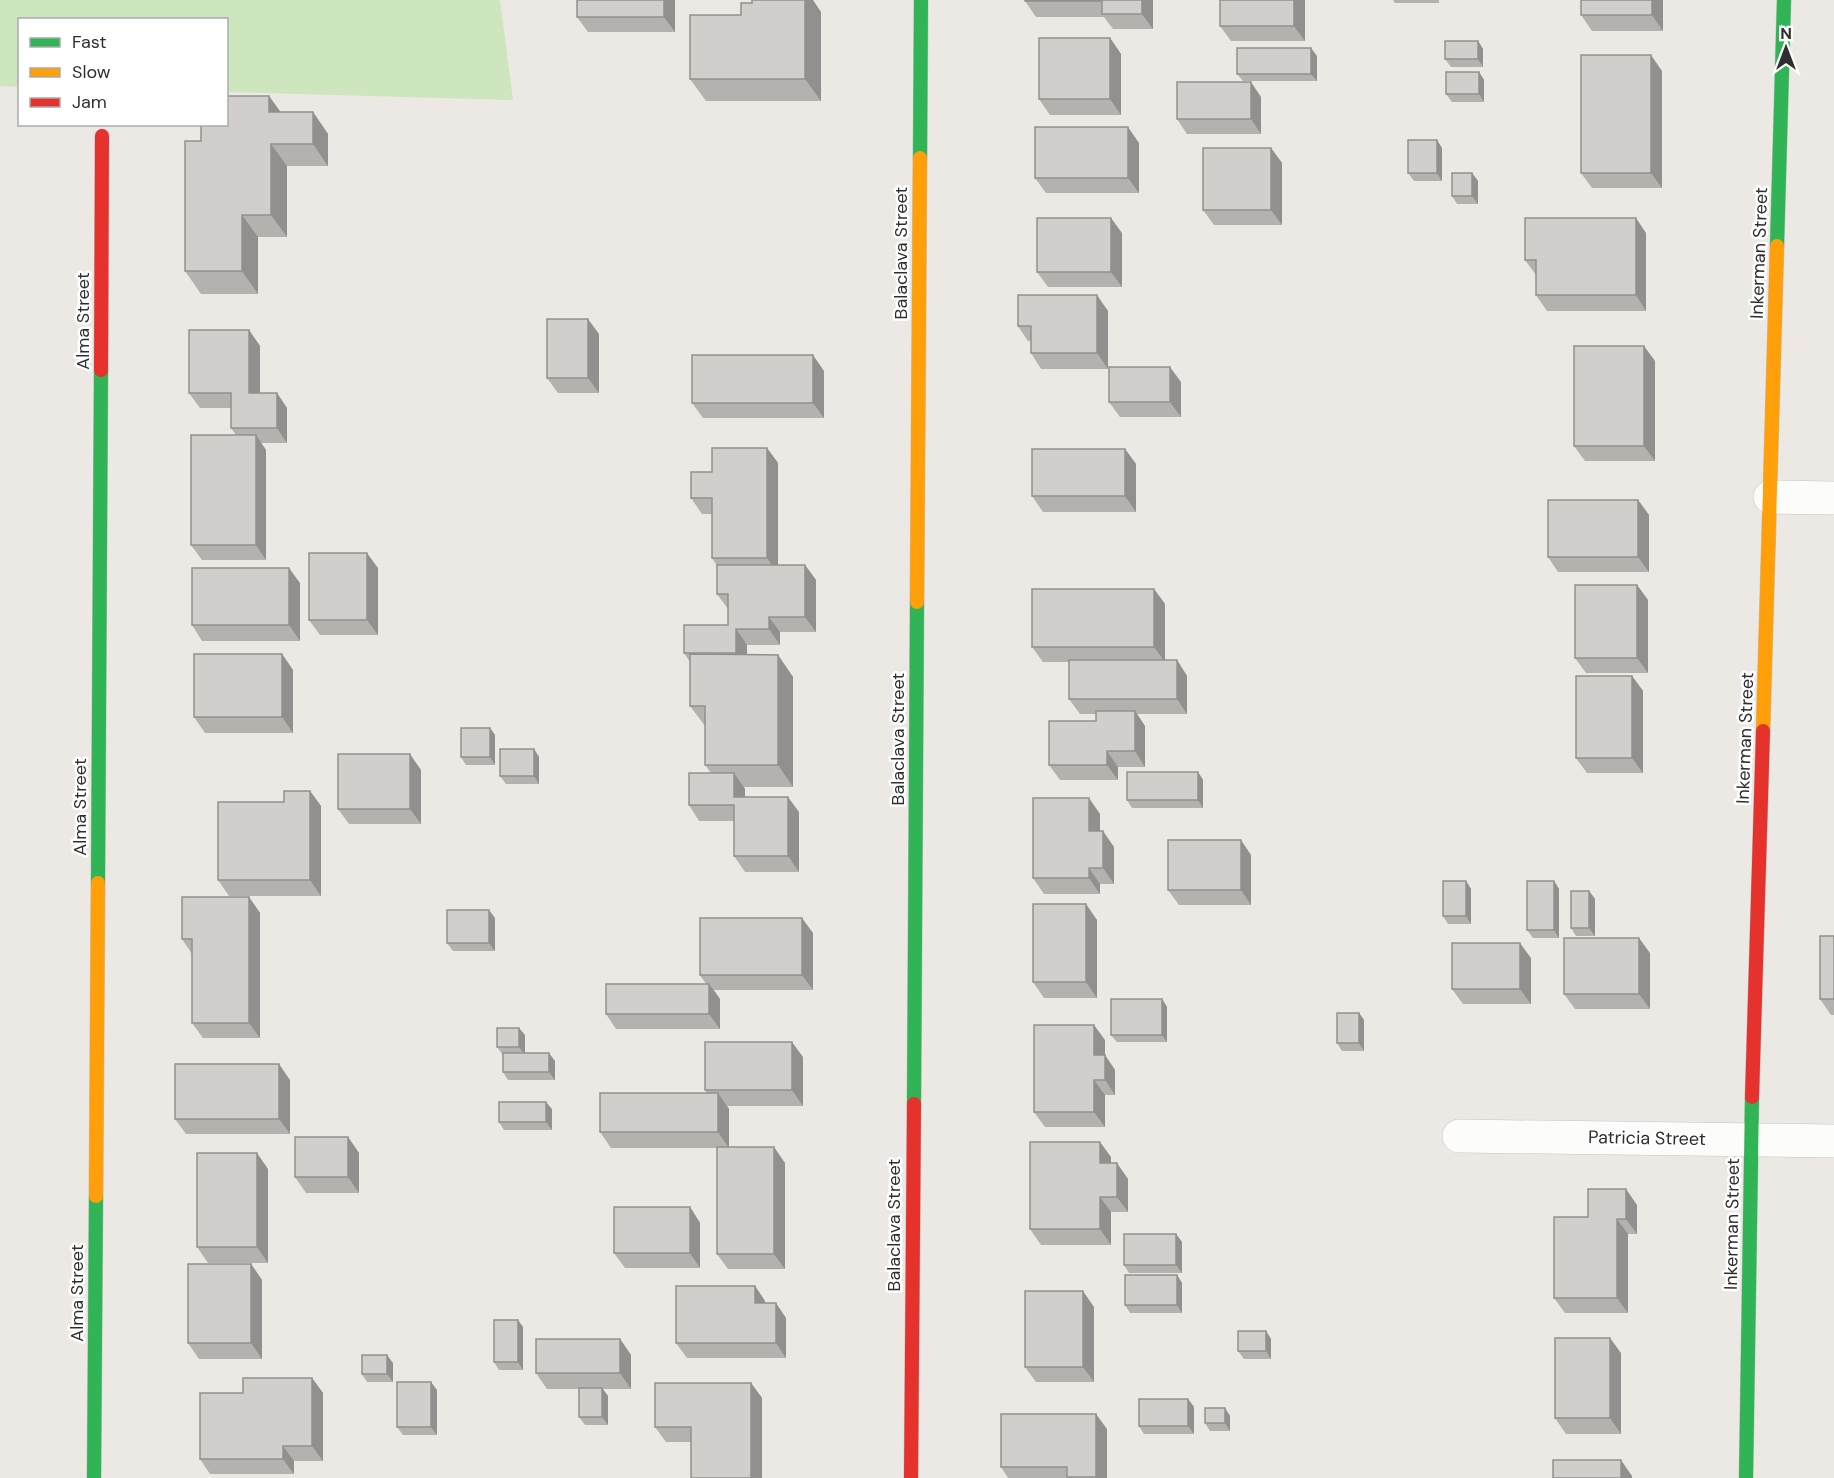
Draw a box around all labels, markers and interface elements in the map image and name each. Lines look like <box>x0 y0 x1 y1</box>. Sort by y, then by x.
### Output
legend <box>18 18 228 126</box>
north arrow <box>1756 18 1816 78</box>
text: N <box>1780 23 1792 44</box>
text: Fast <box>72 30 107 54</box>
text: Slow <box>72 60 111 84</box>
text: Jam <box>72 90 107 114</box>
street label: Balaclava Street <box>889 187 913 319</box>
street label: Inkerman Street <box>1745 187 1773 319</box>
street label: Alma Street <box>71 272 95 370</box>
street label: Inkerman Street <box>1731 672 1759 804</box>
street label: Balaclava Street <box>886 673 910 805</box>
street label: Alma Street <box>68 758 92 856</box>
street label: Patricia Street <box>1588 1125 1706 1151</box>
street label: Inkerman Street <box>1719 1158 1745 1290</box>
street label: Balaclava Street <box>882 1159 906 1291</box>
street label: Alma Street <box>65 1244 89 1342</box>

